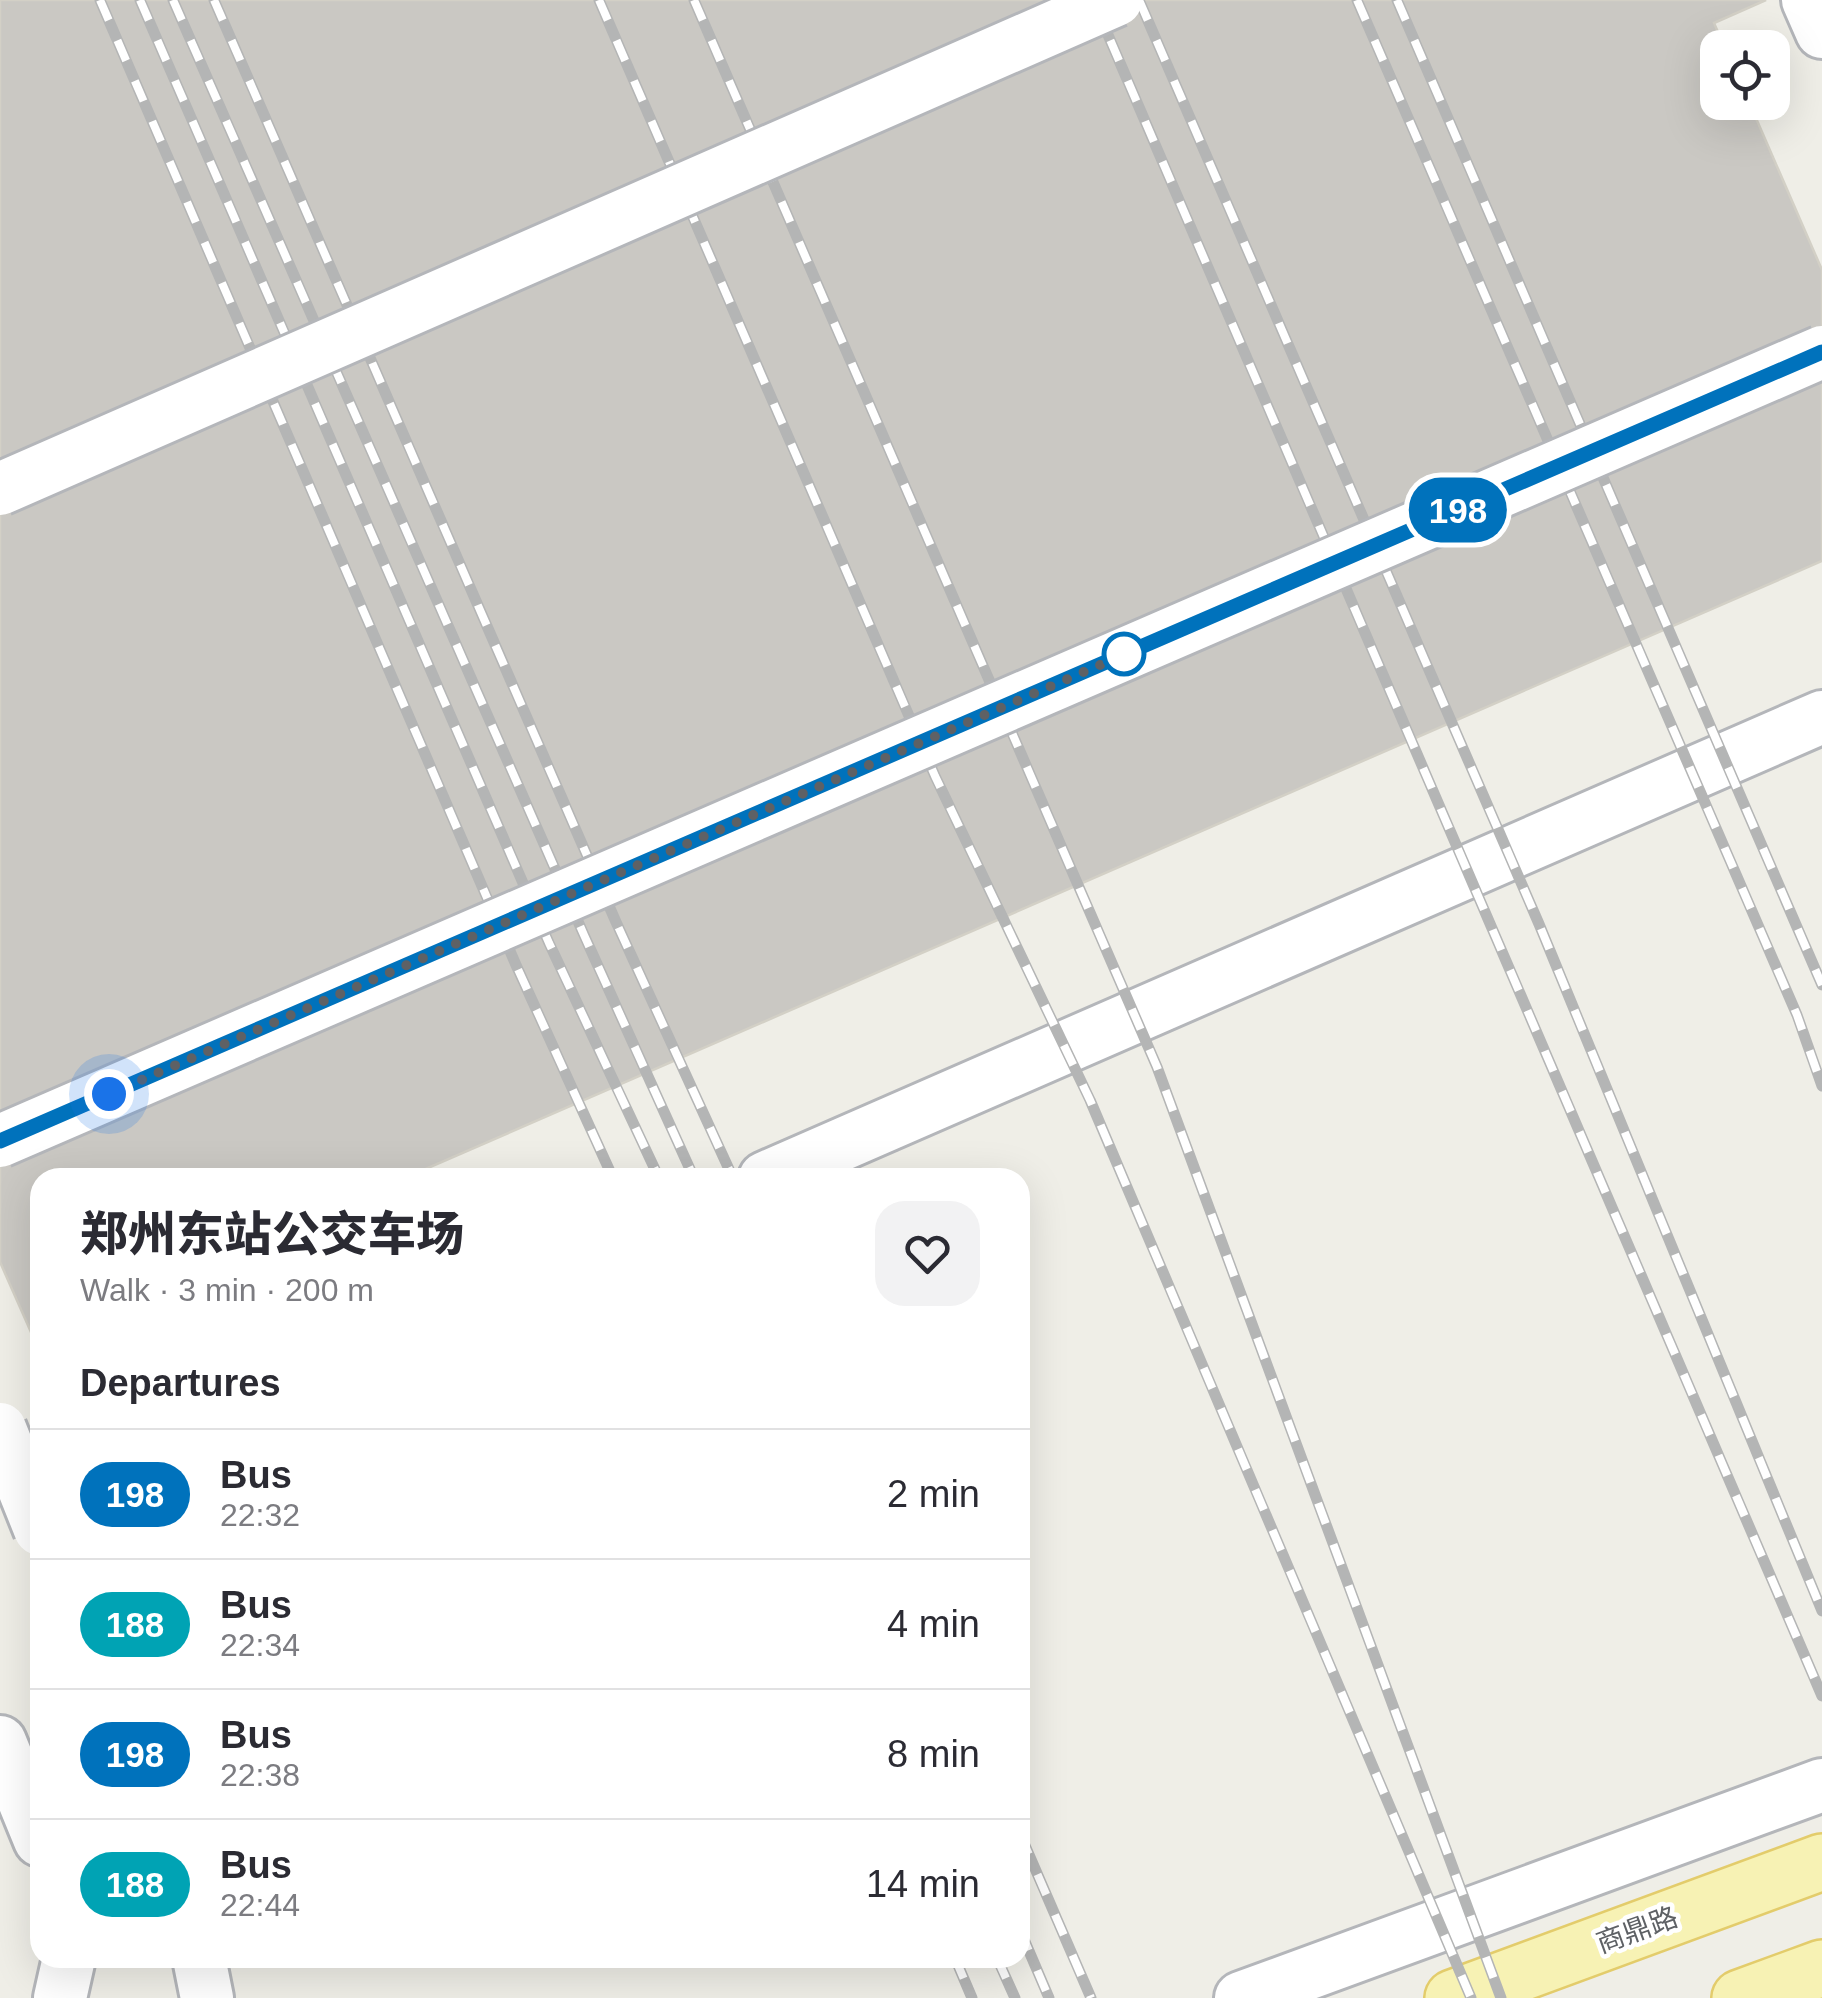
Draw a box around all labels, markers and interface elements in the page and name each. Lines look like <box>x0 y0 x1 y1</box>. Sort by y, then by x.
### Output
map controls <box>1700 30 1790 120</box>
button: locate <box>1700 30 1790 120</box>
line badge: 198 <box>1400 478 1516 542</box>
text: 198 <box>1429 491 1487 530</box>
unlabelled marker <box>1103 633 1145 675</box>
your location <box>84 1069 134 1119</box>
button: heart <box>875 1201 980 1306</box>
text: 郑州东站公交车场 <box>80 1208 464 1261</box>
text: Walk · 3 min · 200 m <box>80 1272 374 1308</box>
text: Departures <box>80 1362 281 1404</box>
text: Bus <box>220 1454 292 1496</box>
text: 2 min <box>887 1473 980 1515</box>
text: 198 <box>106 1475 164 1514</box>
text: 22:32 <box>220 1497 300 1533</box>
text: Bus <box>220 1584 292 1626</box>
text: 4 min <box>887 1603 980 1645</box>
text: 188 <box>106 1605 164 1644</box>
text: 22:34 <box>220 1627 300 1663</box>
text: Bus <box>220 1714 292 1756</box>
text: 8 min <box>887 1733 980 1775</box>
text: 198 <box>106 1735 164 1774</box>
text: 22:38 <box>220 1757 300 1793</box>
text: Bus <box>220 1844 292 1886</box>
text: 14 min <box>866 1863 980 1905</box>
text: 188 <box>106 1865 164 1904</box>
text: 22:44 <box>220 1887 300 1923</box>
street label: 商鼎路 <box>1592 1901 1682 1959</box>

